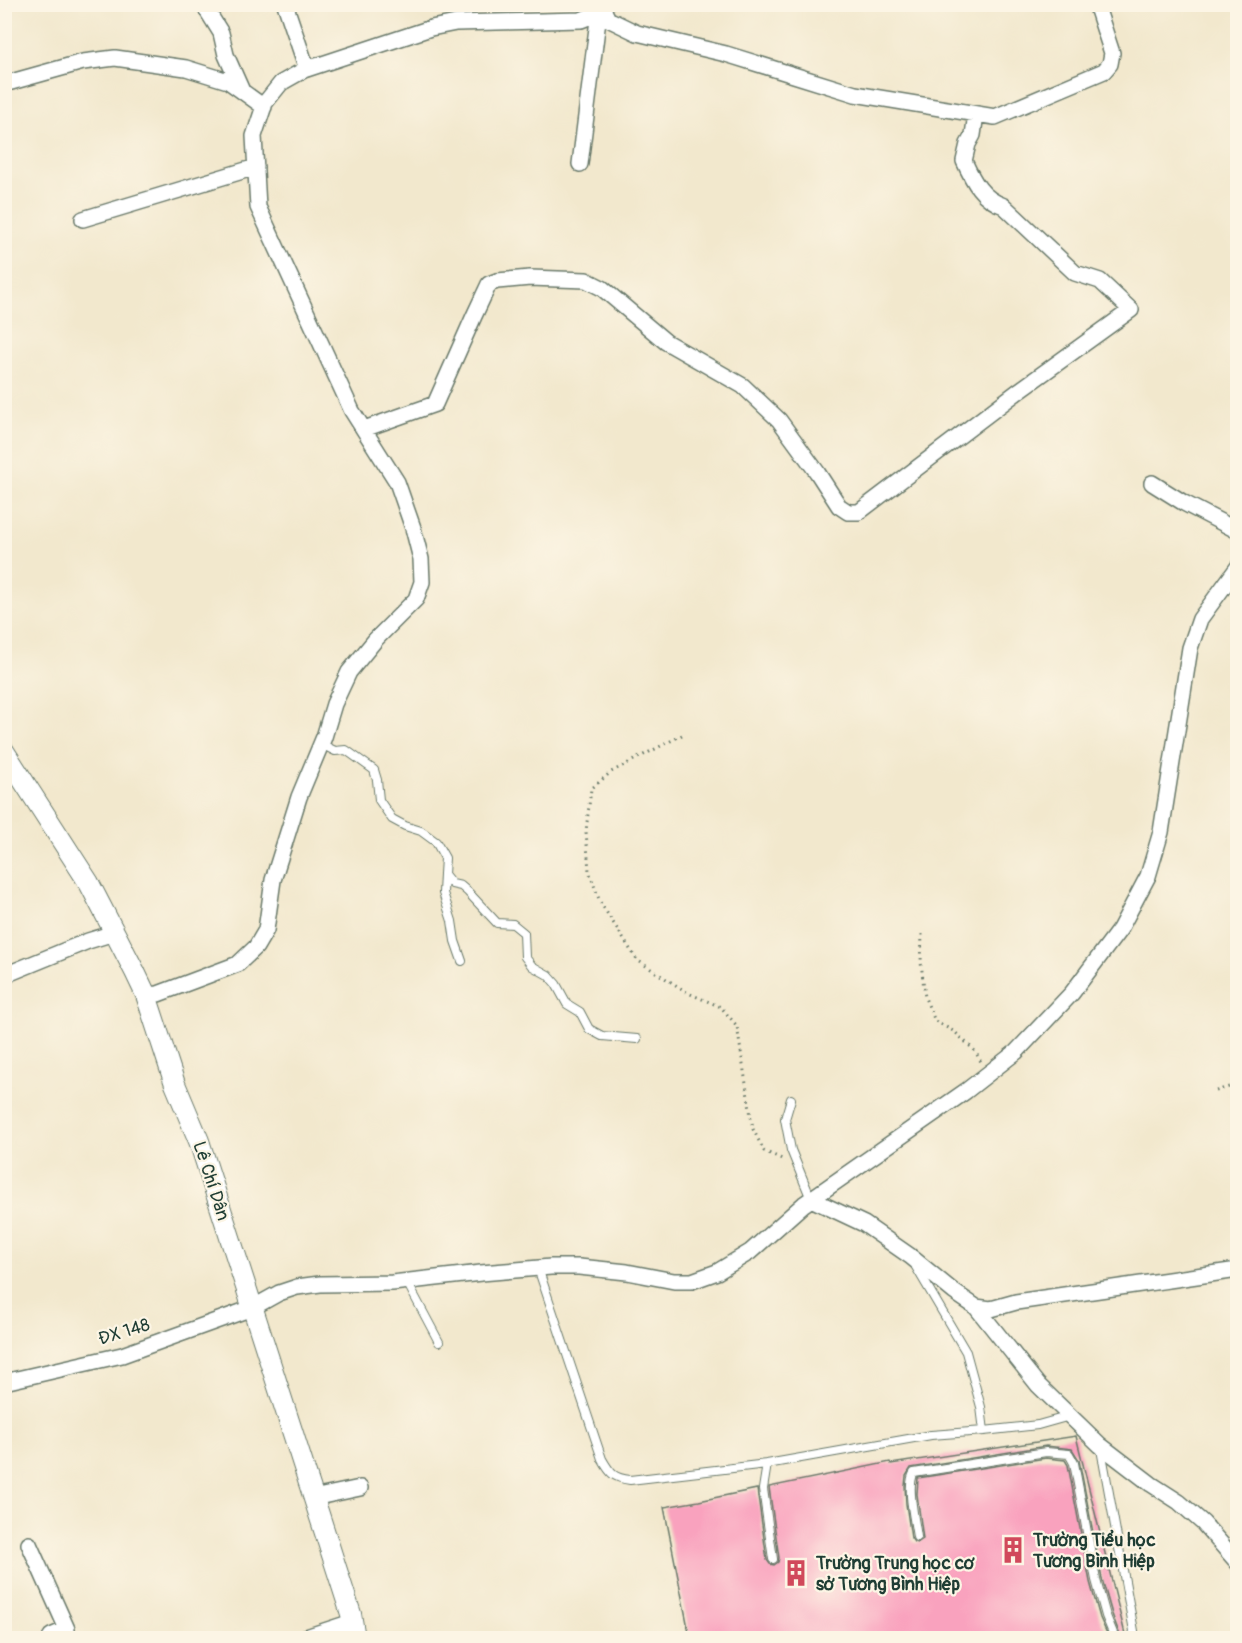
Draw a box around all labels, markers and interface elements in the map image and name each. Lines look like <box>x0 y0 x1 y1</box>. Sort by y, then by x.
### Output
street label: Lê Chí Dân <box>187 1138 235 1224</box>
street label: ĐX 148 <box>95 1313 153 1351</box>
place label: Trường Tiểu học Tương Bình Hiệp <box>1032 1529 1156 1573</box>
building icon: Trường Tiểu học Tương Bình Hiệp <box>998 1535 1028 1565</box>
place label: Trường Trung học cơ sở Tương Bình Hiệp <box>815 1552 975 1596</box>
building icon: Trường Trung học cơ sở Tương Bình Hiệp <box>781 1558 811 1588</box>

